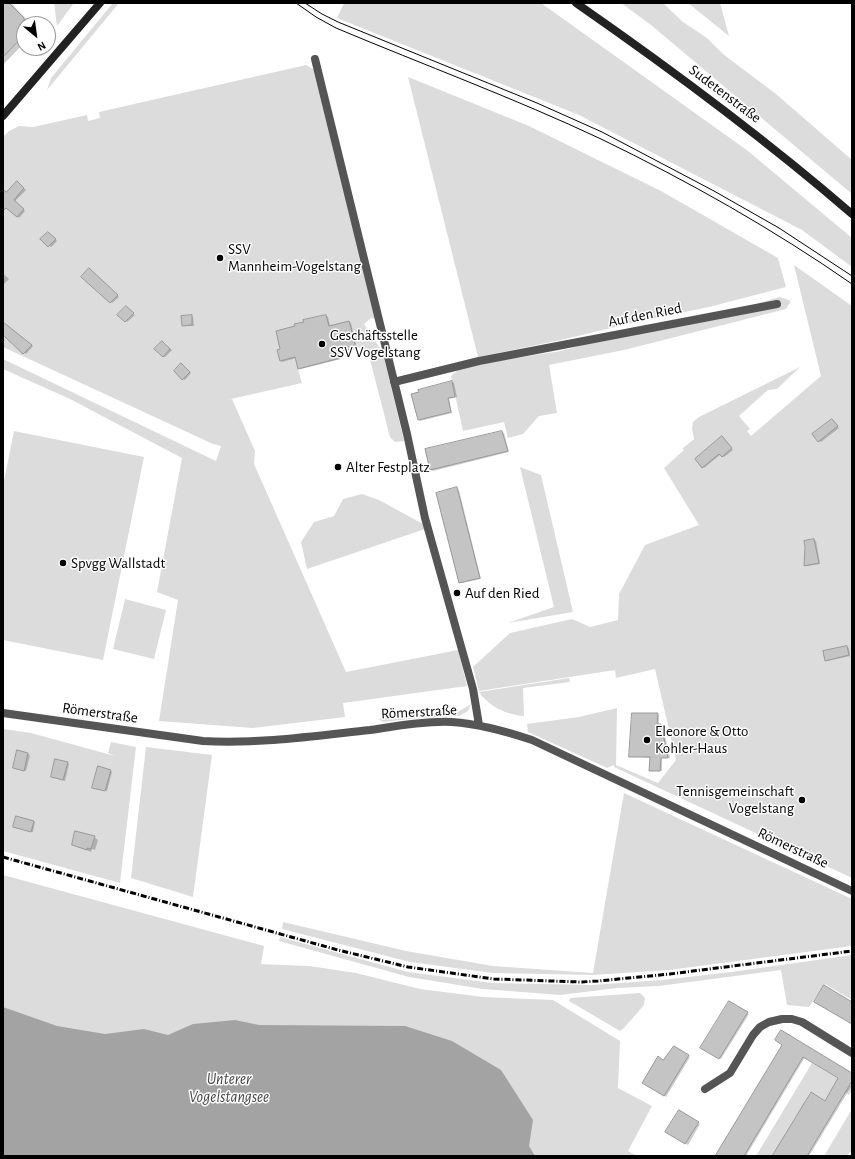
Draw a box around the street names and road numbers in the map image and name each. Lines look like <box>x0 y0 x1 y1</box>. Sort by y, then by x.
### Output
street label: Sudetenstraße <box>685 61 765 127</box>
street label: Auf den Ried <box>607 299 683 331</box>
street label: Römerstraße <box>61 699 139 727</box>
street label: Römerstraße <box>381 701 457 723</box>
street label: Römerstraße <box>755 824 831 872</box>

